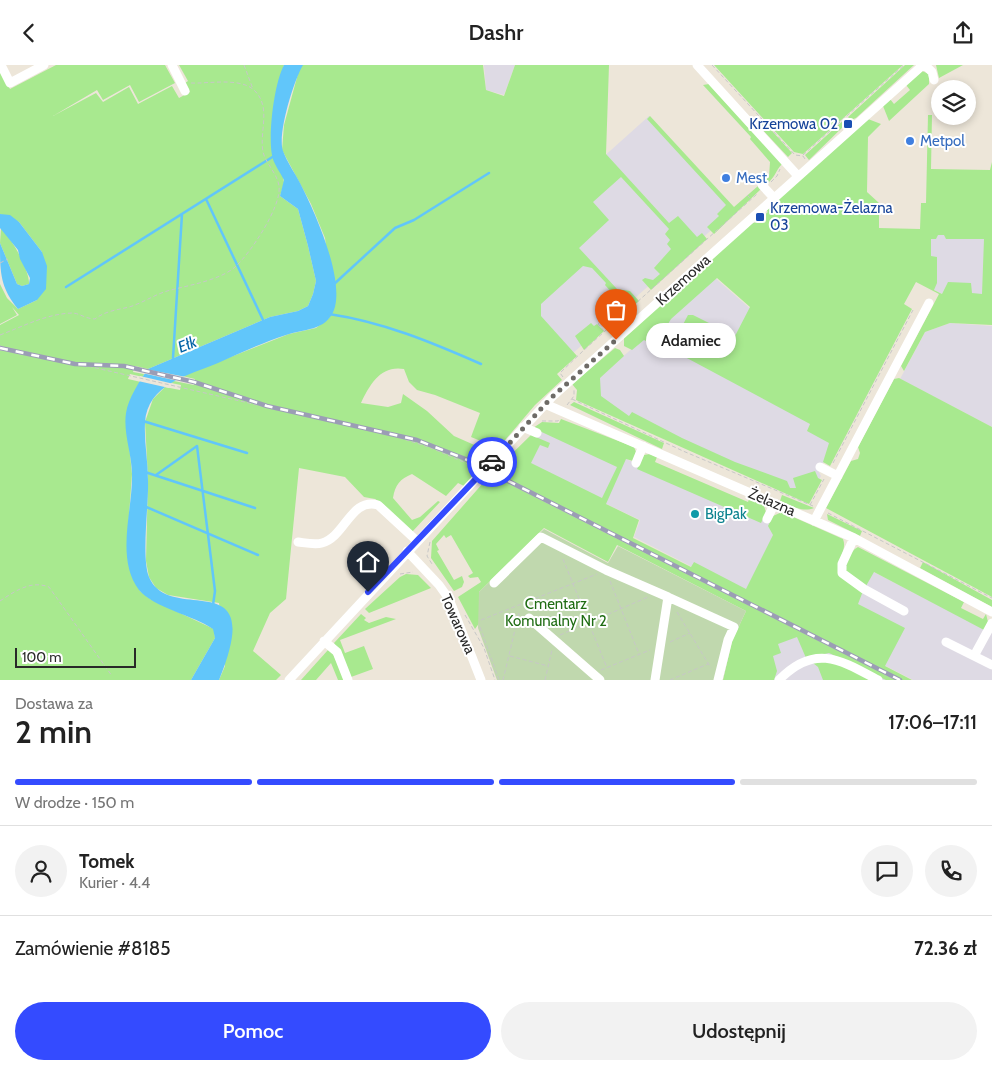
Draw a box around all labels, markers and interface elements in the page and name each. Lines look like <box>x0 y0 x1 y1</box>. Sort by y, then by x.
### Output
icon: back <box>15 19 43 47</box>
text: Dashr <box>469 19 523 46</box>
icon: share <box>949 19 977 47</box>
map controls <box>931 80 976 125</box>
button: layers <box>931 80 976 125</box>
place label: Krzemowa 02 <box>749 115 838 133</box>
marker: Krzemowa 02 <box>842 118 854 130</box>
place label: Metpol <box>920 132 965 150</box>
marker: Metpol <box>904 135 916 147</box>
place label: Mest <box>736 169 767 187</box>
marker: Mest <box>720 172 732 184</box>
place label: Krzemowa-Żelazna 03 <box>770 198 894 234</box>
marker: Krzemowa-Żelazna 03 <box>754 211 766 223</box>
street label: Krzemowa <box>652 250 715 309</box>
pin <box>595 289 637 340</box>
icon: bag <box>602 296 630 324</box>
callout: Adamiec <box>646 323 736 357</box>
text: Adamiec <box>661 331 721 350</box>
water label: Ełk <box>175 332 201 357</box>
courier <box>467 437 517 487</box>
icon: car <box>478 448 506 476</box>
street label: Żelazna <box>746 483 799 520</box>
place label: BigPak <box>705 505 747 523</box>
marker: BigPak <box>689 508 701 520</box>
pin <box>347 541 389 592</box>
icon: home <box>354 548 382 576</box>
street label: Towarowa <box>437 591 480 657</box>
park label: Cmentarz Komunalny Nr 2 <box>505 595 607 630</box>
scale bar <box>15 645 136 668</box>
text: 100 m <box>22 648 62 666</box>
text: Dostawa za <box>15 694 93 713</box>
text: 17:06–17:11 <box>888 711 977 734</box>
text: 2 min <box>15 712 92 751</box>
text: W drodze · 150 m <box>15 793 134 812</box>
button: person <box>15 845 67 897</box>
button: chat <box>861 845 913 897</box>
button: phone <box>925 845 977 897</box>
text: Tomek <box>79 850 134 873</box>
text: Kurier · 4.4 <box>79 873 150 892</box>
text: Zamówienie #8185 <box>15 937 170 960</box>
text: 72.36 zł <box>914 937 977 960</box>
button: Pomoc <box>15 1002 491 1060</box>
button: Udostępnij <box>501 1002 977 1060</box>

